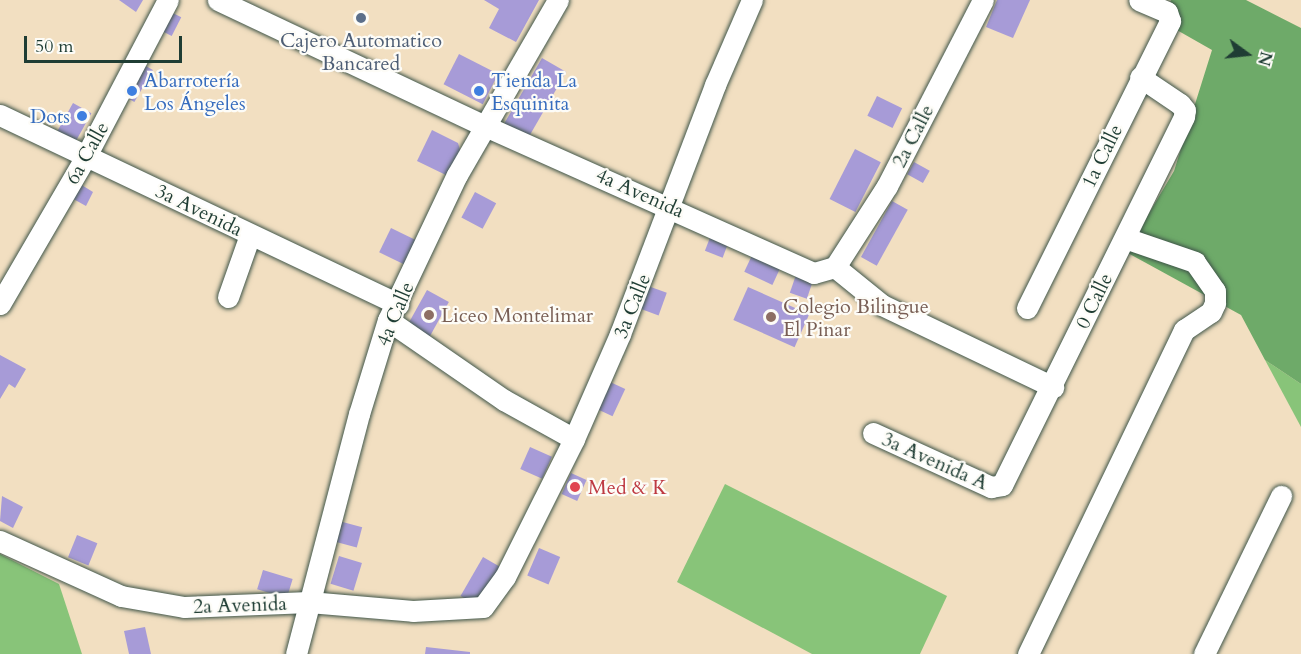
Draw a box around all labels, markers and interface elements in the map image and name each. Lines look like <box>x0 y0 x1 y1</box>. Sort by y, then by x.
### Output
marker: Cajero Automatico Bancared <box>354 11 368 25</box>
scale bar <box>27 24 184 62</box>
north arrow <box>1217 24 1277 84</box>
place label: Cajero Automatico Bancared <box>280 28 442 75</box>
text: 50 m <box>35 34 74 59</box>
text: N <box>1252 49 1277 68</box>
place label: Abarrotería Los Ángeles <box>144 68 246 115</box>
place label: Tienda La Esquinita <box>491 68 577 115</box>
marker: Abarrotería Los Ángeles <box>125 84 139 98</box>
marker: Tienda La Esquinita <box>472 84 486 98</box>
street label: 2a Calle <box>887 101 939 171</box>
place label: Dots <box>30 104 70 128</box>
marker: Dots <box>75 109 89 123</box>
street label: 6a Calle <box>60 118 114 188</box>
street label: 1a Calle <box>1076 120 1128 192</box>
street label: 4a Avenida <box>592 163 688 223</box>
street label: 3a Avenida <box>152 179 246 241</box>
street label: 0 Calle <box>1070 269 1118 333</box>
street label: 3a Calle <box>608 270 656 342</box>
street label: 4a Calle <box>371 278 419 350</box>
place label: Colegio Bilingue El Pinar <box>783 294 929 341</box>
place label: Liceo Montelimar <box>441 303 593 327</box>
marker: Liceo Montelimar <box>422 308 436 322</box>
marker: Colegio Bilingue El Pinar <box>764 310 778 324</box>
street label: 3a Avenida A <box>878 427 992 495</box>
place label: Med & K <box>588 475 667 499</box>
marker: Med & K <box>566 478 584 496</box>
street label: 2a Avenida <box>193 591 287 619</box>

